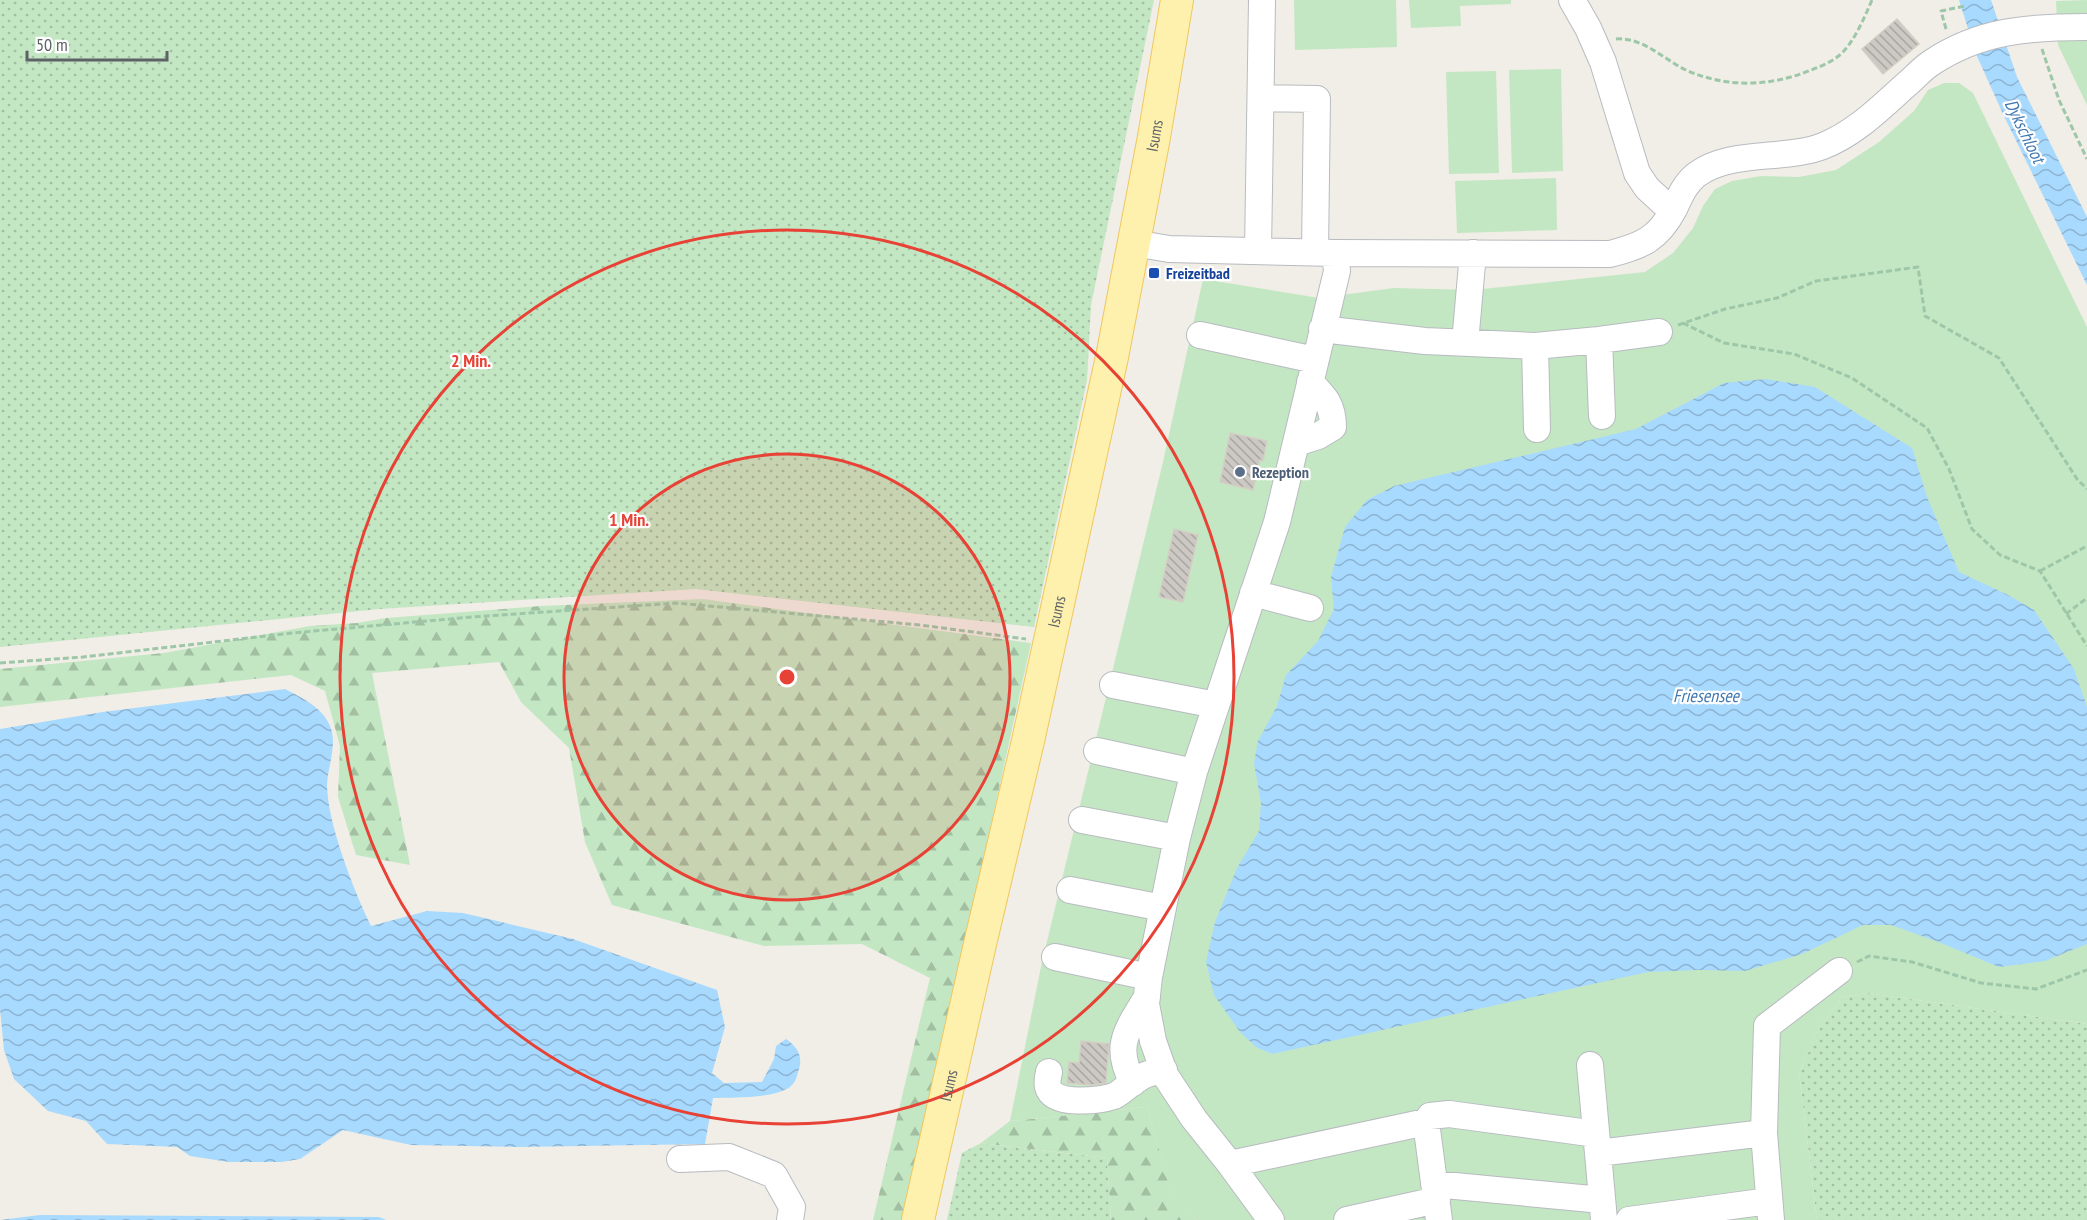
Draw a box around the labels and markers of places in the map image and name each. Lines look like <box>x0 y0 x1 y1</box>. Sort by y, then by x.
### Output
place label: Freizeitbad <box>1166 263 1230 283</box>
marker: Freizeitbad <box>1147 266 1161 280</box>
place label: Rezeption <box>1252 462 1309 482</box>
marker: Rezeption <box>1233 465 1247 479</box>
centre of rings <box>777 667 797 687</box>

